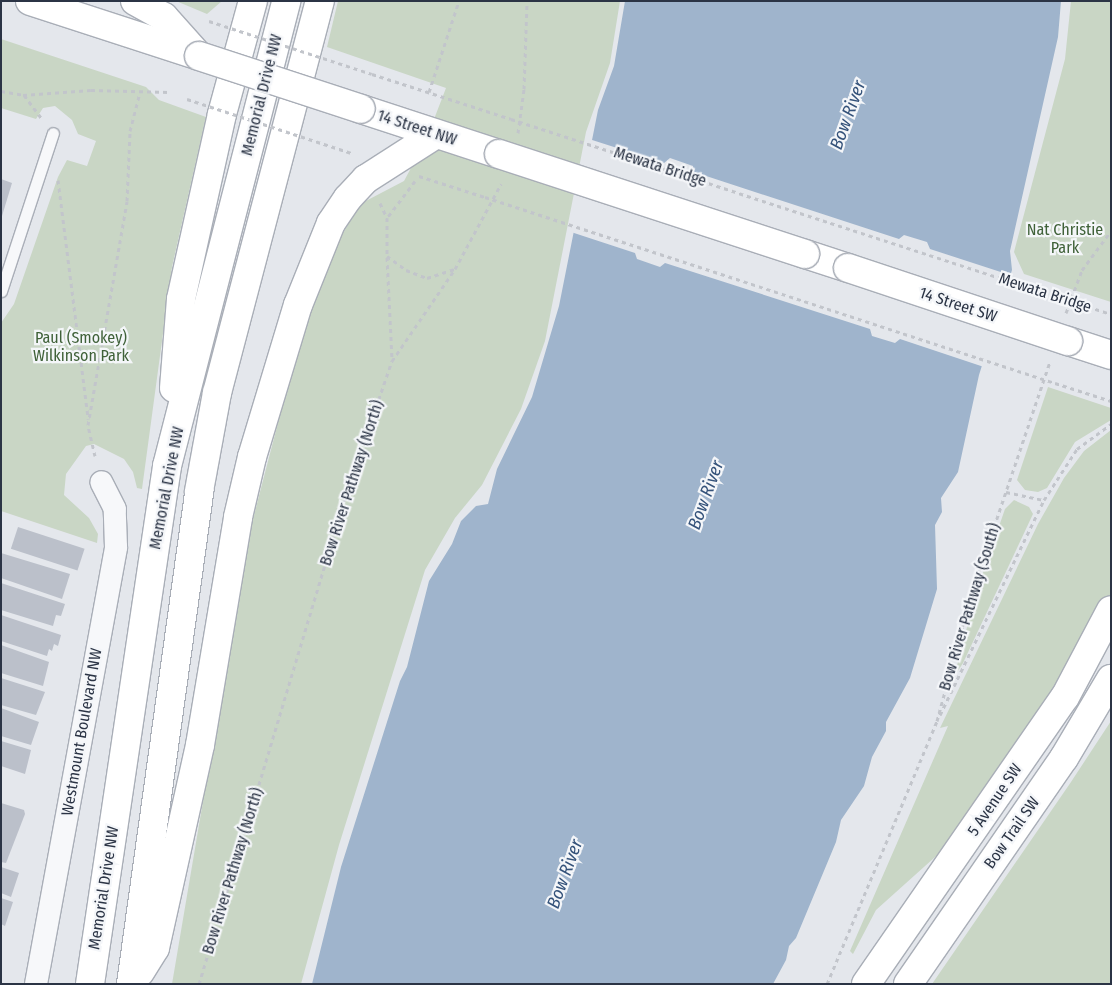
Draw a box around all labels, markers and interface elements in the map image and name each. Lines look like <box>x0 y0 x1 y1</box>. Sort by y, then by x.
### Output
street label: Memorial Drive NW <box>238 32 286 158</box>
water label: Bow River <box>826 77 870 153</box>
street label: 14 Street NW <box>375 106 459 150</box>
street label: Mewata Bridge <box>611 143 709 191</box>
park label: Nat Christie Park <box>1027 220 1103 258</box>
street label: Mewata Bridge <box>996 269 1094 317</box>
street label: 14 Street SW <box>917 283 999 327</box>
park label: Paul (Smokey) Wilkinson Park <box>33 328 129 366</box>
street label: Bow River Pathway (North) <box>316 398 388 568</box>
street label: Memorial Drive NW <box>146 425 188 551</box>
water label: Bow River <box>684 457 728 533</box>
street label: Bow River Pathway (South) <box>935 521 1005 693</box>
street label: Westmount Boulevard NW <box>58 647 106 817</box>
street label: 5 Avenue SW <box>964 760 1026 840</box>
street label: Bow River Pathway (North) <box>199 785 267 957</box>
street label: Bow Trail SW <box>980 793 1044 873</box>
street label: Memorial Drive NW <box>85 825 123 951</box>
water label: Bow River <box>543 836 587 912</box>

